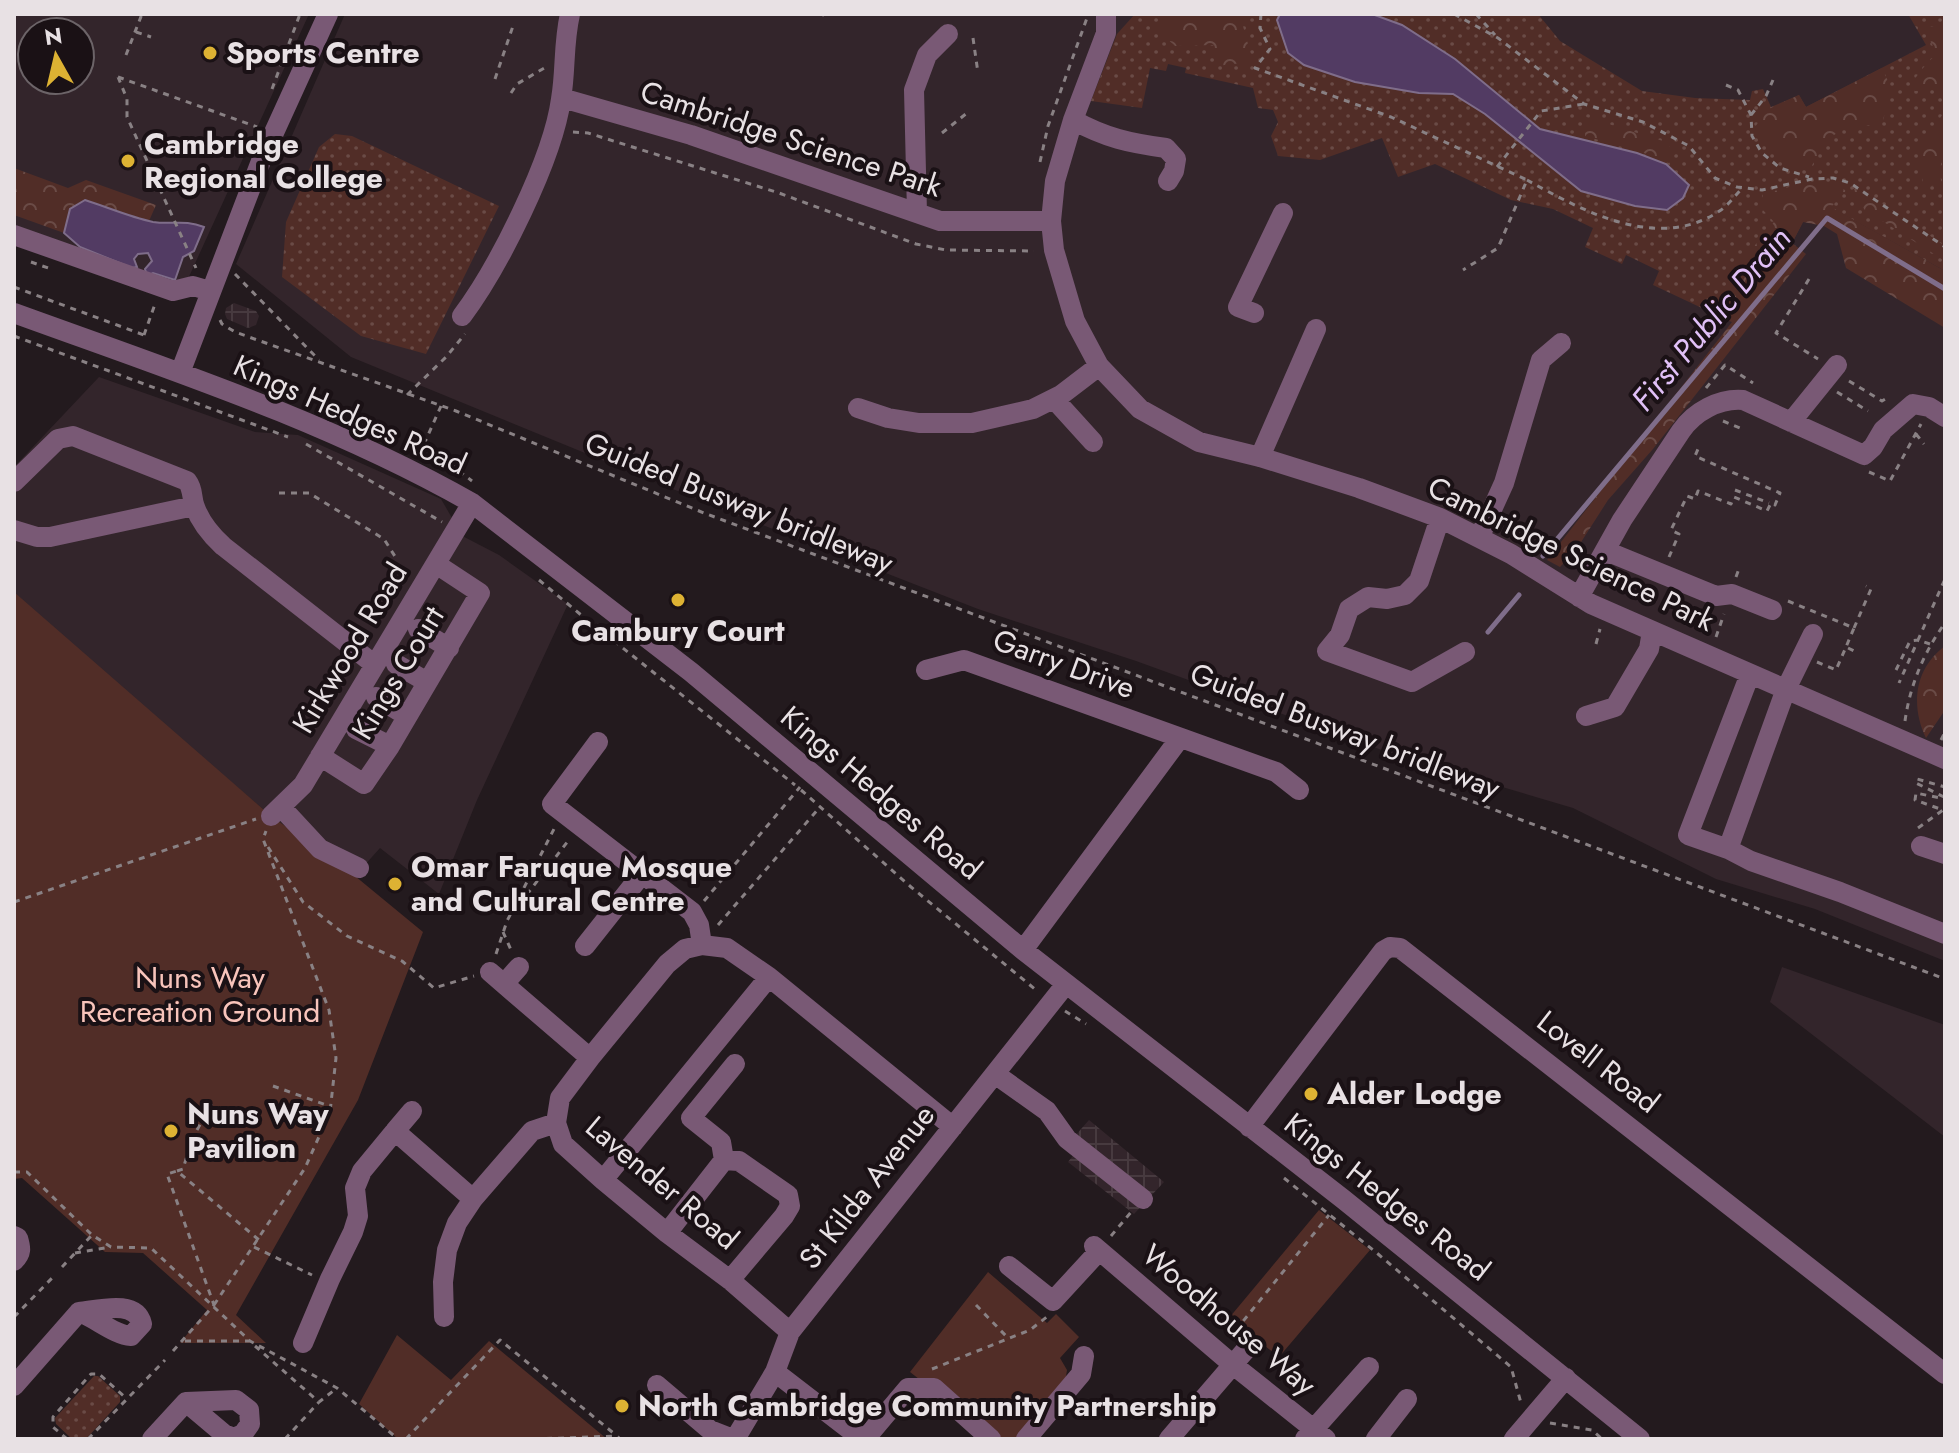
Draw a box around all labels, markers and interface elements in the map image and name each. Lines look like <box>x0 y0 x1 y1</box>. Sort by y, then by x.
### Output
north arrow <box>16 16 96 96</box>
text: N <box>42 19 64 53</box>
place label: Sports Centre <box>226 31 420 74</box>
marker: Sports Centre <box>201 44 219 62</box>
street label: Cambridge Science Park <box>635 70 948 208</box>
place label: Cambridge Regional College <box>144 122 383 199</box>
marker: Cambridge Regional College <box>119 152 137 170</box>
water label: First Public Drain <box>1620 217 1802 421</box>
street label: Kings Hedges Road <box>227 344 474 485</box>
street label: Guided Busway bridleway <box>579 421 900 584</box>
street label: Cambridge Science Park <box>1421 465 1723 642</box>
street label: Kirkwood Road <box>282 554 418 741</box>
marker: Cambury Court <box>669 591 687 609</box>
street label: Kings Court <box>341 597 455 748</box>
place label: Cambury Court <box>571 609 785 652</box>
street label: Garry Drive <box>987 618 1141 709</box>
street label: Guided Busway bridleway <box>1184 652 1507 810</box>
street label: Kings Hedges Road <box>771 695 991 890</box>
place label: Omar Faruque Mosque and Cultural Centre <box>411 845 732 922</box>
marker: Omar Faruque Mosque and Cultural Centre <box>386 875 404 893</box>
park label: Nuns Way Recreation Ground <box>80 956 320 1033</box>
street label: Lovell Road <box>1528 1000 1669 1123</box>
place label: Alder Lodge <box>1326 1072 1502 1115</box>
marker: Alder Lodge <box>1302 1085 1320 1103</box>
place label: Nuns Way Pavilion <box>187 1092 329 1169</box>
street label: St Kilda Avenue <box>789 1095 945 1278</box>
street label: Kings Hedges Road <box>1275 1102 1499 1291</box>
street label: Lavender Road <box>576 1106 748 1260</box>
marker: Nuns Way Pavilion <box>162 1122 180 1140</box>
street label: Woodhouse Way <box>1133 1234 1326 1406</box>
place label: North Cambridge Community Partnership <box>638 1384 1216 1427</box>
marker: North Cambridge Community Partnership <box>613 1397 631 1415</box>

